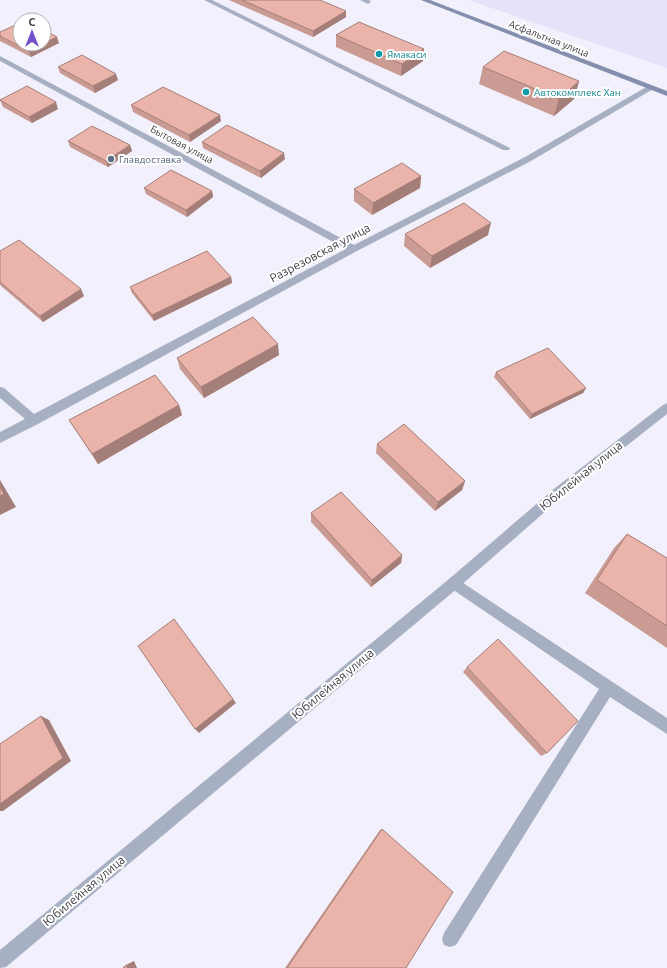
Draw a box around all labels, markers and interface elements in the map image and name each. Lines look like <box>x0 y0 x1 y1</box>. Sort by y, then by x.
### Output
north arrow <box>12 12 52 52</box>
text: С <box>28 16 36 28</box>
street label: Асфальтная улица <box>507 18 590 59</box>
marker: Ямакаси <box>374 49 384 59</box>
place label: Ямакаси <box>387 49 427 60</box>
marker: Автокомплекс Хан <box>521 87 531 97</box>
place label: Автокомплекс Хан <box>534 87 621 98</box>
street label: Бытовая улица <box>148 123 215 166</box>
marker: Главдоставка <box>106 154 116 164</box>
place label: Главдоставка <box>119 154 181 165</box>
street label: Разрезовская улица <box>267 221 372 285</box>
street label: Юбилейная улица <box>537 438 625 513</box>
street label: Юбилейная улица <box>289 646 376 721</box>
street label: Юбилейная улица <box>40 853 127 928</box>

